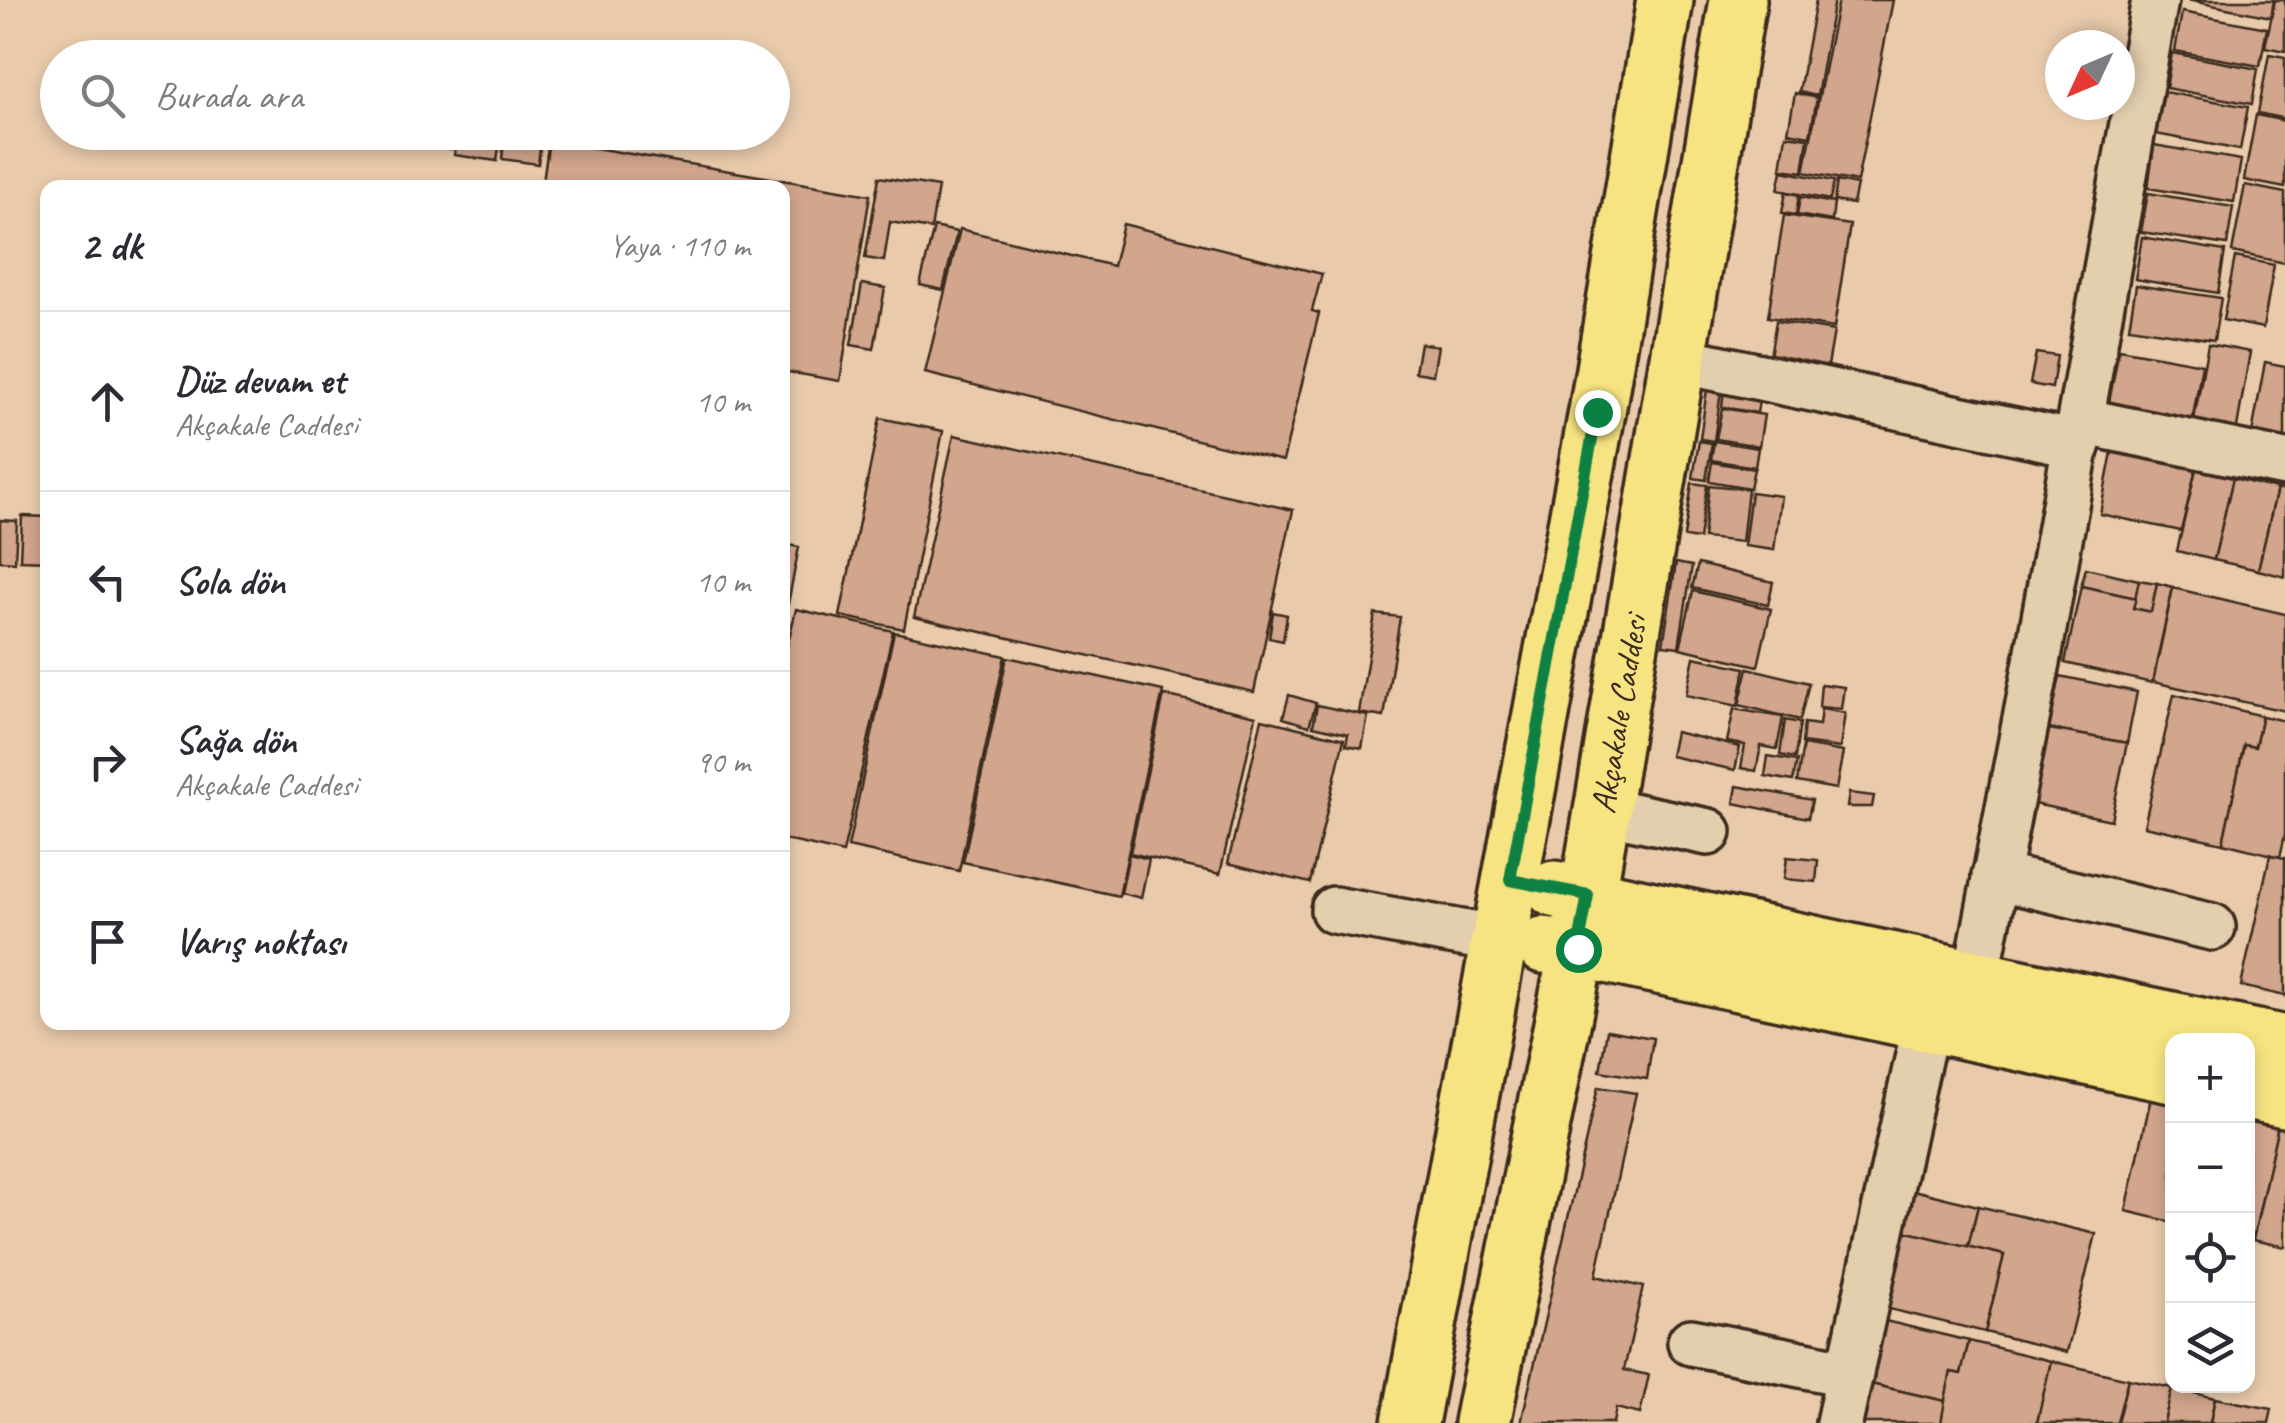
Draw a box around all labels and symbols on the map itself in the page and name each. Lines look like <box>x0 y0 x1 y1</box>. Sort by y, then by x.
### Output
north arrow <box>2045 30 2135 120</box>
route end <box>1575 390 1621 436</box>
street label: Akçakale Caddesi <box>1580 607 1658 816</box>
route start <box>1556 927 1602 973</box>

